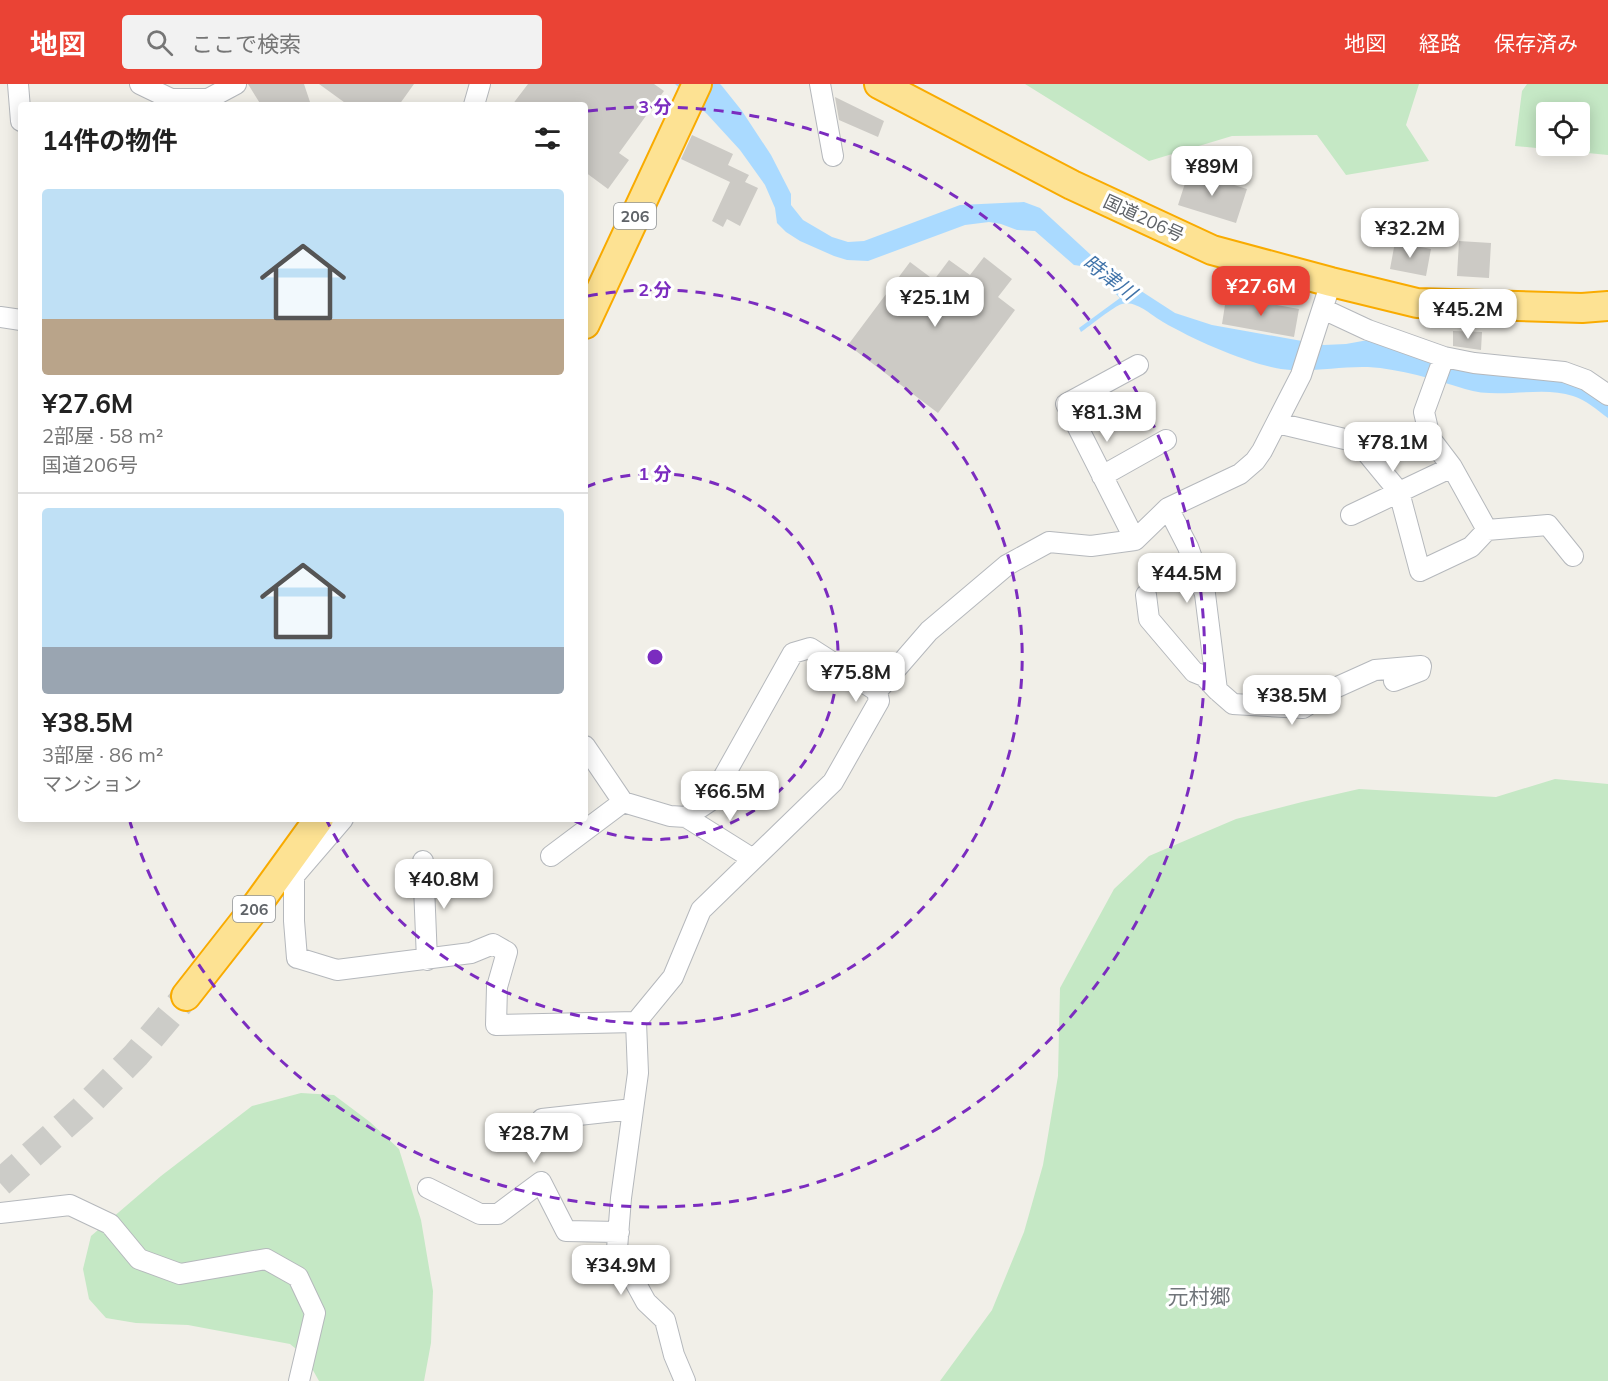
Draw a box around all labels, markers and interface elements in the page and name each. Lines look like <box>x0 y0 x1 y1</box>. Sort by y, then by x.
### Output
search box <box>122 15 542 69</box>
text: 地図 <box>30 26 86 61</box>
icon: search <box>143 26 176 59</box>
text: ここで検索 <box>191 30 301 58</box>
text: 地図 <box>1344 30 1386 56</box>
text: 経路 <box>1419 30 1461 56</box>
text: 保存済み <box>1494 30 1578 56</box>
text: 3 分 <box>638 95 672 118</box>
map controls <box>1536 102 1590 156</box>
button: locate <box>1536 102 1590 156</box>
icon: filters <box>531 122 564 155</box>
text: 14件の物件 <box>42 124 177 157</box>
pin: ¥89M <box>1176 146 1248 197</box>
text: ¥89M <box>1185 153 1239 178</box>
street label: 国道206号 <box>1100 189 1188 247</box>
road number: 206 <box>614 203 656 229</box>
pin: ¥32.2M <box>1361 208 1459 259</box>
text: ¥32.2M <box>1375 215 1445 240</box>
icon: home <box>249 228 357 336</box>
water label: 時津川 <box>1079 249 1143 306</box>
pin: ¥27.6M <box>1212 266 1310 317</box>
text: ¥27.6M <box>1226 273 1296 298</box>
pin: ¥25.1M <box>886 277 984 328</box>
text: 2 分 <box>638 278 672 301</box>
text: ¥25.1M <box>900 284 970 309</box>
pin: ¥45.2M <box>1419 289 1517 340</box>
text: ¥45.2M <box>1433 296 1503 321</box>
text: ¥27.6M <box>42 387 133 420</box>
pin: ¥81.3M <box>1058 392 1156 443</box>
text: ¥81.3M <box>1072 399 1142 424</box>
pin: ¥78.1M <box>1344 422 1442 473</box>
text: 2部屋 · 58 m² <box>42 423 163 448</box>
text: ¥78.1M <box>1358 429 1428 454</box>
text: 国道206号 <box>42 452 138 477</box>
text: 1 分 <box>638 462 672 485</box>
icon: home <box>249 547 357 655</box>
pin: ¥44.5M <box>1138 553 1236 604</box>
text: ¥44.5M <box>1152 560 1222 585</box>
centre of rings <box>645 647 665 667</box>
pin: ¥75.8M <box>807 652 905 703</box>
text: ¥75.8M <box>821 659 891 684</box>
pin: ¥38.5M <box>1243 675 1341 726</box>
text: ¥38.5M <box>1257 682 1327 707</box>
text: ¥38.5M <box>42 706 133 739</box>
text: 3部屋 · 86 m² <box>42 742 163 767</box>
text: マンション <box>42 771 142 796</box>
pin: ¥66.5M <box>681 771 779 822</box>
text: ¥66.5M <box>695 778 765 803</box>
pin: ¥40.8M <box>395 859 493 910</box>
text: ¥40.8M <box>409 866 479 891</box>
road number: 206 <box>233 896 275 922</box>
pin: ¥28.7M <box>485 1113 583 1164</box>
text: ¥28.7M <box>499 1120 569 1145</box>
pin: ¥34.9M <box>572 1245 670 1296</box>
text: ¥34.9M <box>586 1252 656 1277</box>
district label: 元村郷 <box>1168 1283 1231 1309</box>

